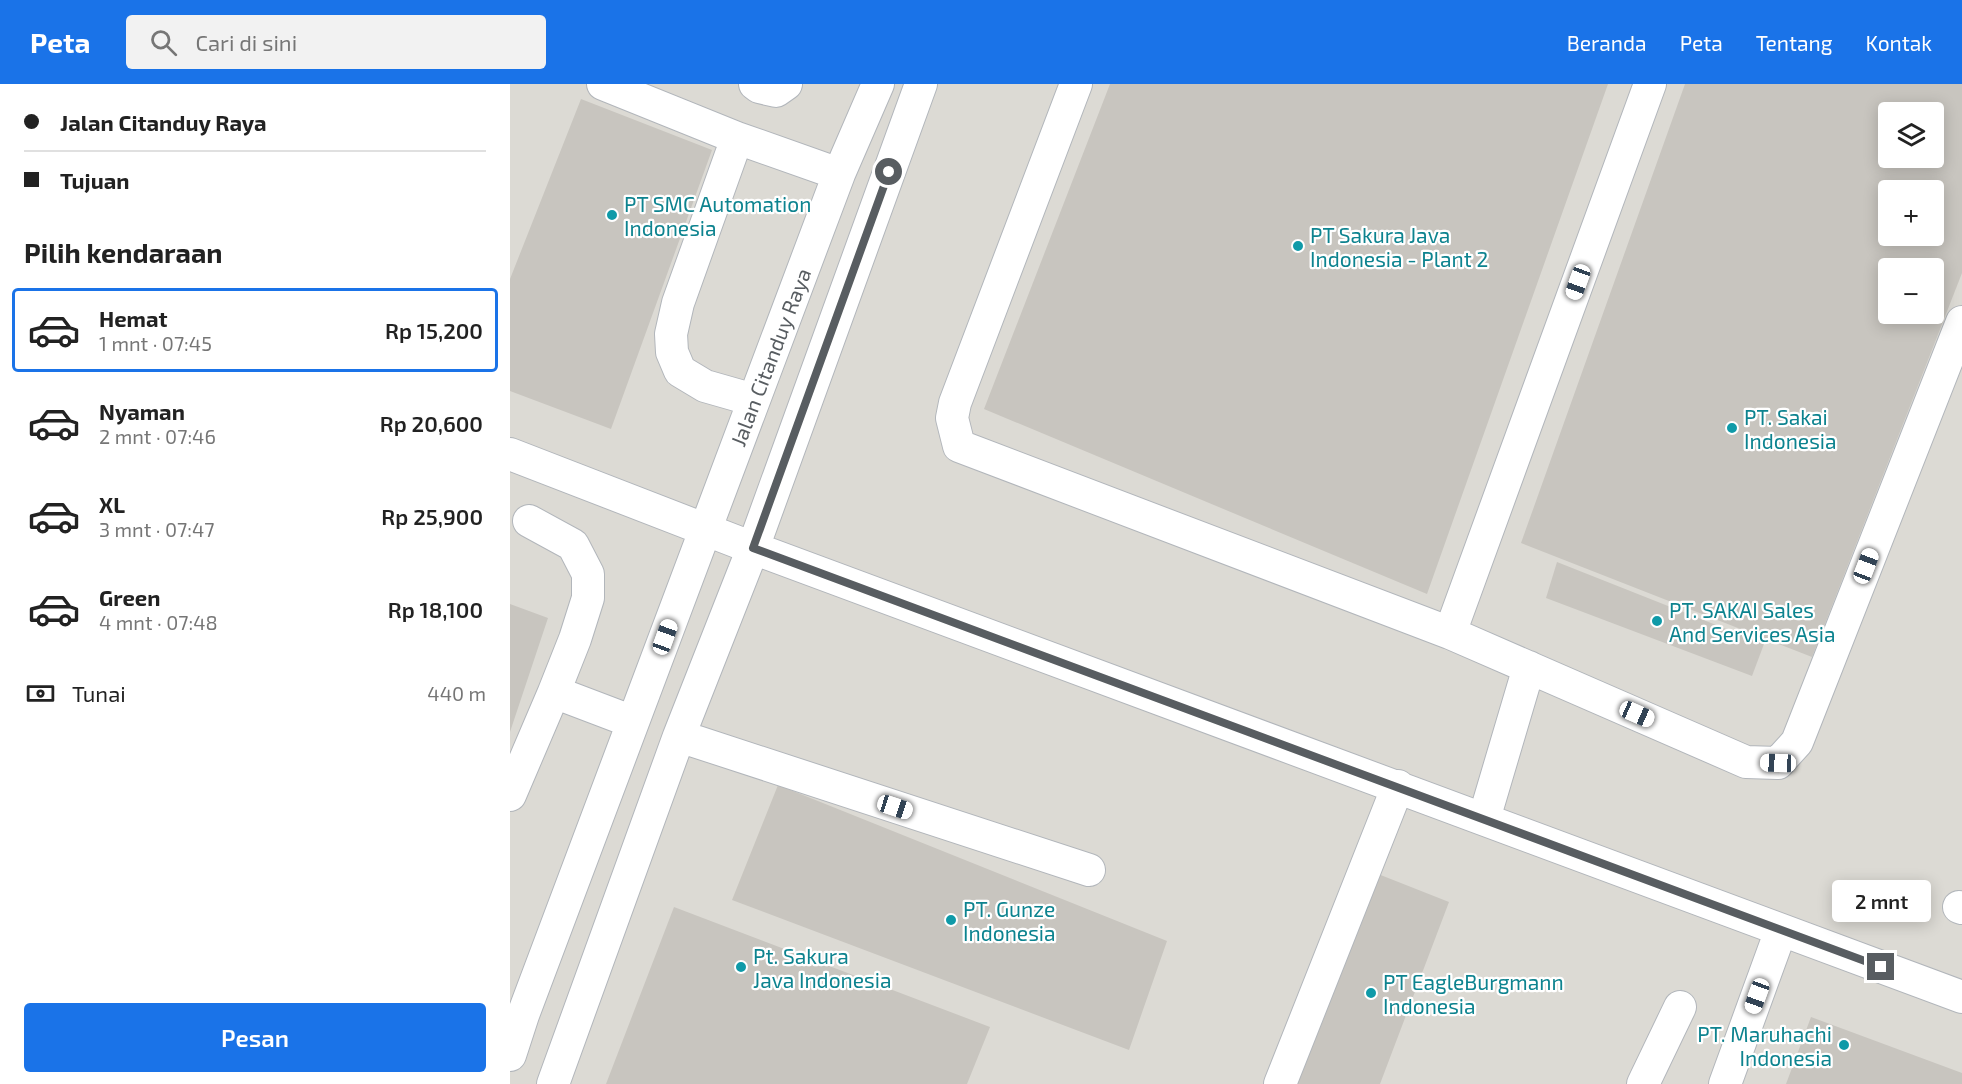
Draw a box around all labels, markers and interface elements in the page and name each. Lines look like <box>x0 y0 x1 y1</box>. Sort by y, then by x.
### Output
search box <box>126 15 546 69</box>
text: Peta <box>30 25 90 59</box>
icon: search <box>147 26 180 59</box>
text: Cari di sini <box>195 29 297 55</box>
text: Beranda <box>1567 30 1647 55</box>
text: Peta <box>1680 30 1723 55</box>
text: Tentang <box>1756 30 1833 55</box>
text: Kontak <box>1866 30 1932 55</box>
map controls <box>1878 102 1944 324</box>
button: layers <box>1878 102 1944 168</box>
text: Jalan Citanduy Raya <box>60 109 267 135</box>
route start <box>875 158 902 185</box>
text: Tujuan <box>60 167 129 193</box>
button: + <box>1878 180 1944 246</box>
place label: PT SMC Automation Indonesia <box>624 191 811 240</box>
marker: PT SMC Automation Indonesia <box>605 208 619 222</box>
place label: PT Sakura Java Indonesia - Plant 2 <box>1310 222 1488 271</box>
text: Pilih kendaraan <box>24 236 223 268</box>
marker: PT Sakura Java Indonesia - Plant 2 <box>1291 239 1305 253</box>
button: − <box>1878 258 1944 324</box>
car <box>1563 262 1593 302</box>
street label: Jalan Citanduy Raya <box>725 264 815 450</box>
icon: car <box>27 303 81 357</box>
text: Hemat <box>99 305 168 331</box>
text: Rp 15,200 <box>385 317 483 343</box>
text: 1 mnt · 07:45 <box>99 331 212 355</box>
icon: car <box>27 396 81 450</box>
text: Nyaman <box>99 398 185 424</box>
place label: PT. Sakai Indonesia <box>1744 404 1837 453</box>
text: Rp 20,600 <box>380 410 483 436</box>
marker: PT. Sakai Indonesia <box>1725 421 1739 435</box>
text: 2 mnt · 07:46 <box>99 424 216 448</box>
icon: car <box>27 489 81 543</box>
text: XL <box>99 491 125 517</box>
text: Rp 25,900 <box>381 503 483 529</box>
text: 3 mnt · 07:47 <box>99 517 215 541</box>
car <box>1851 546 1881 586</box>
icon: car <box>27 582 81 636</box>
text: Green <box>99 584 161 610</box>
text: Rp 18,100 <box>388 596 483 622</box>
place label: PT. SAKAI Sales And Services Asia <box>1669 597 1836 646</box>
text: 4 mnt · 07:48 <box>99 610 218 634</box>
marker: PT. SAKAI Sales And Services Asia <box>1650 614 1664 628</box>
car <box>650 617 680 657</box>
icon: cash <box>24 677 57 710</box>
text: Tunai <box>72 680 126 706</box>
text: 440 m <box>427 681 486 705</box>
car <box>1617 698 1657 730</box>
car <box>1760 753 1796 773</box>
car <box>875 793 915 821</box>
callout: 2 mnt <box>1832 880 1930 922</box>
text: 2 mnt <box>1855 889 1908 913</box>
place label: PT. Gunze Indonesia <box>963 896 1056 945</box>
marker: PT. Gunze Indonesia <box>944 913 958 927</box>
place label: Pt. Sakura Java Indonesia <box>753 943 891 992</box>
route end <box>1867 953 1894 980</box>
marker: Pt. Sakura Java Indonesia <box>734 960 748 974</box>
place label: PT EagleBurgmann Indonesia <box>1383 969 1564 1018</box>
car <box>1742 976 1772 1016</box>
marker: PT EagleBurgmann Indonesia <box>1364 986 1378 1000</box>
button: Pesan <box>24 1003 486 1072</box>
place label: PT. Maruhachi Indonesia <box>1697 1021 1832 1070</box>
marker: PT. Maruhachi Indonesia <box>1837 1038 1851 1052</box>

